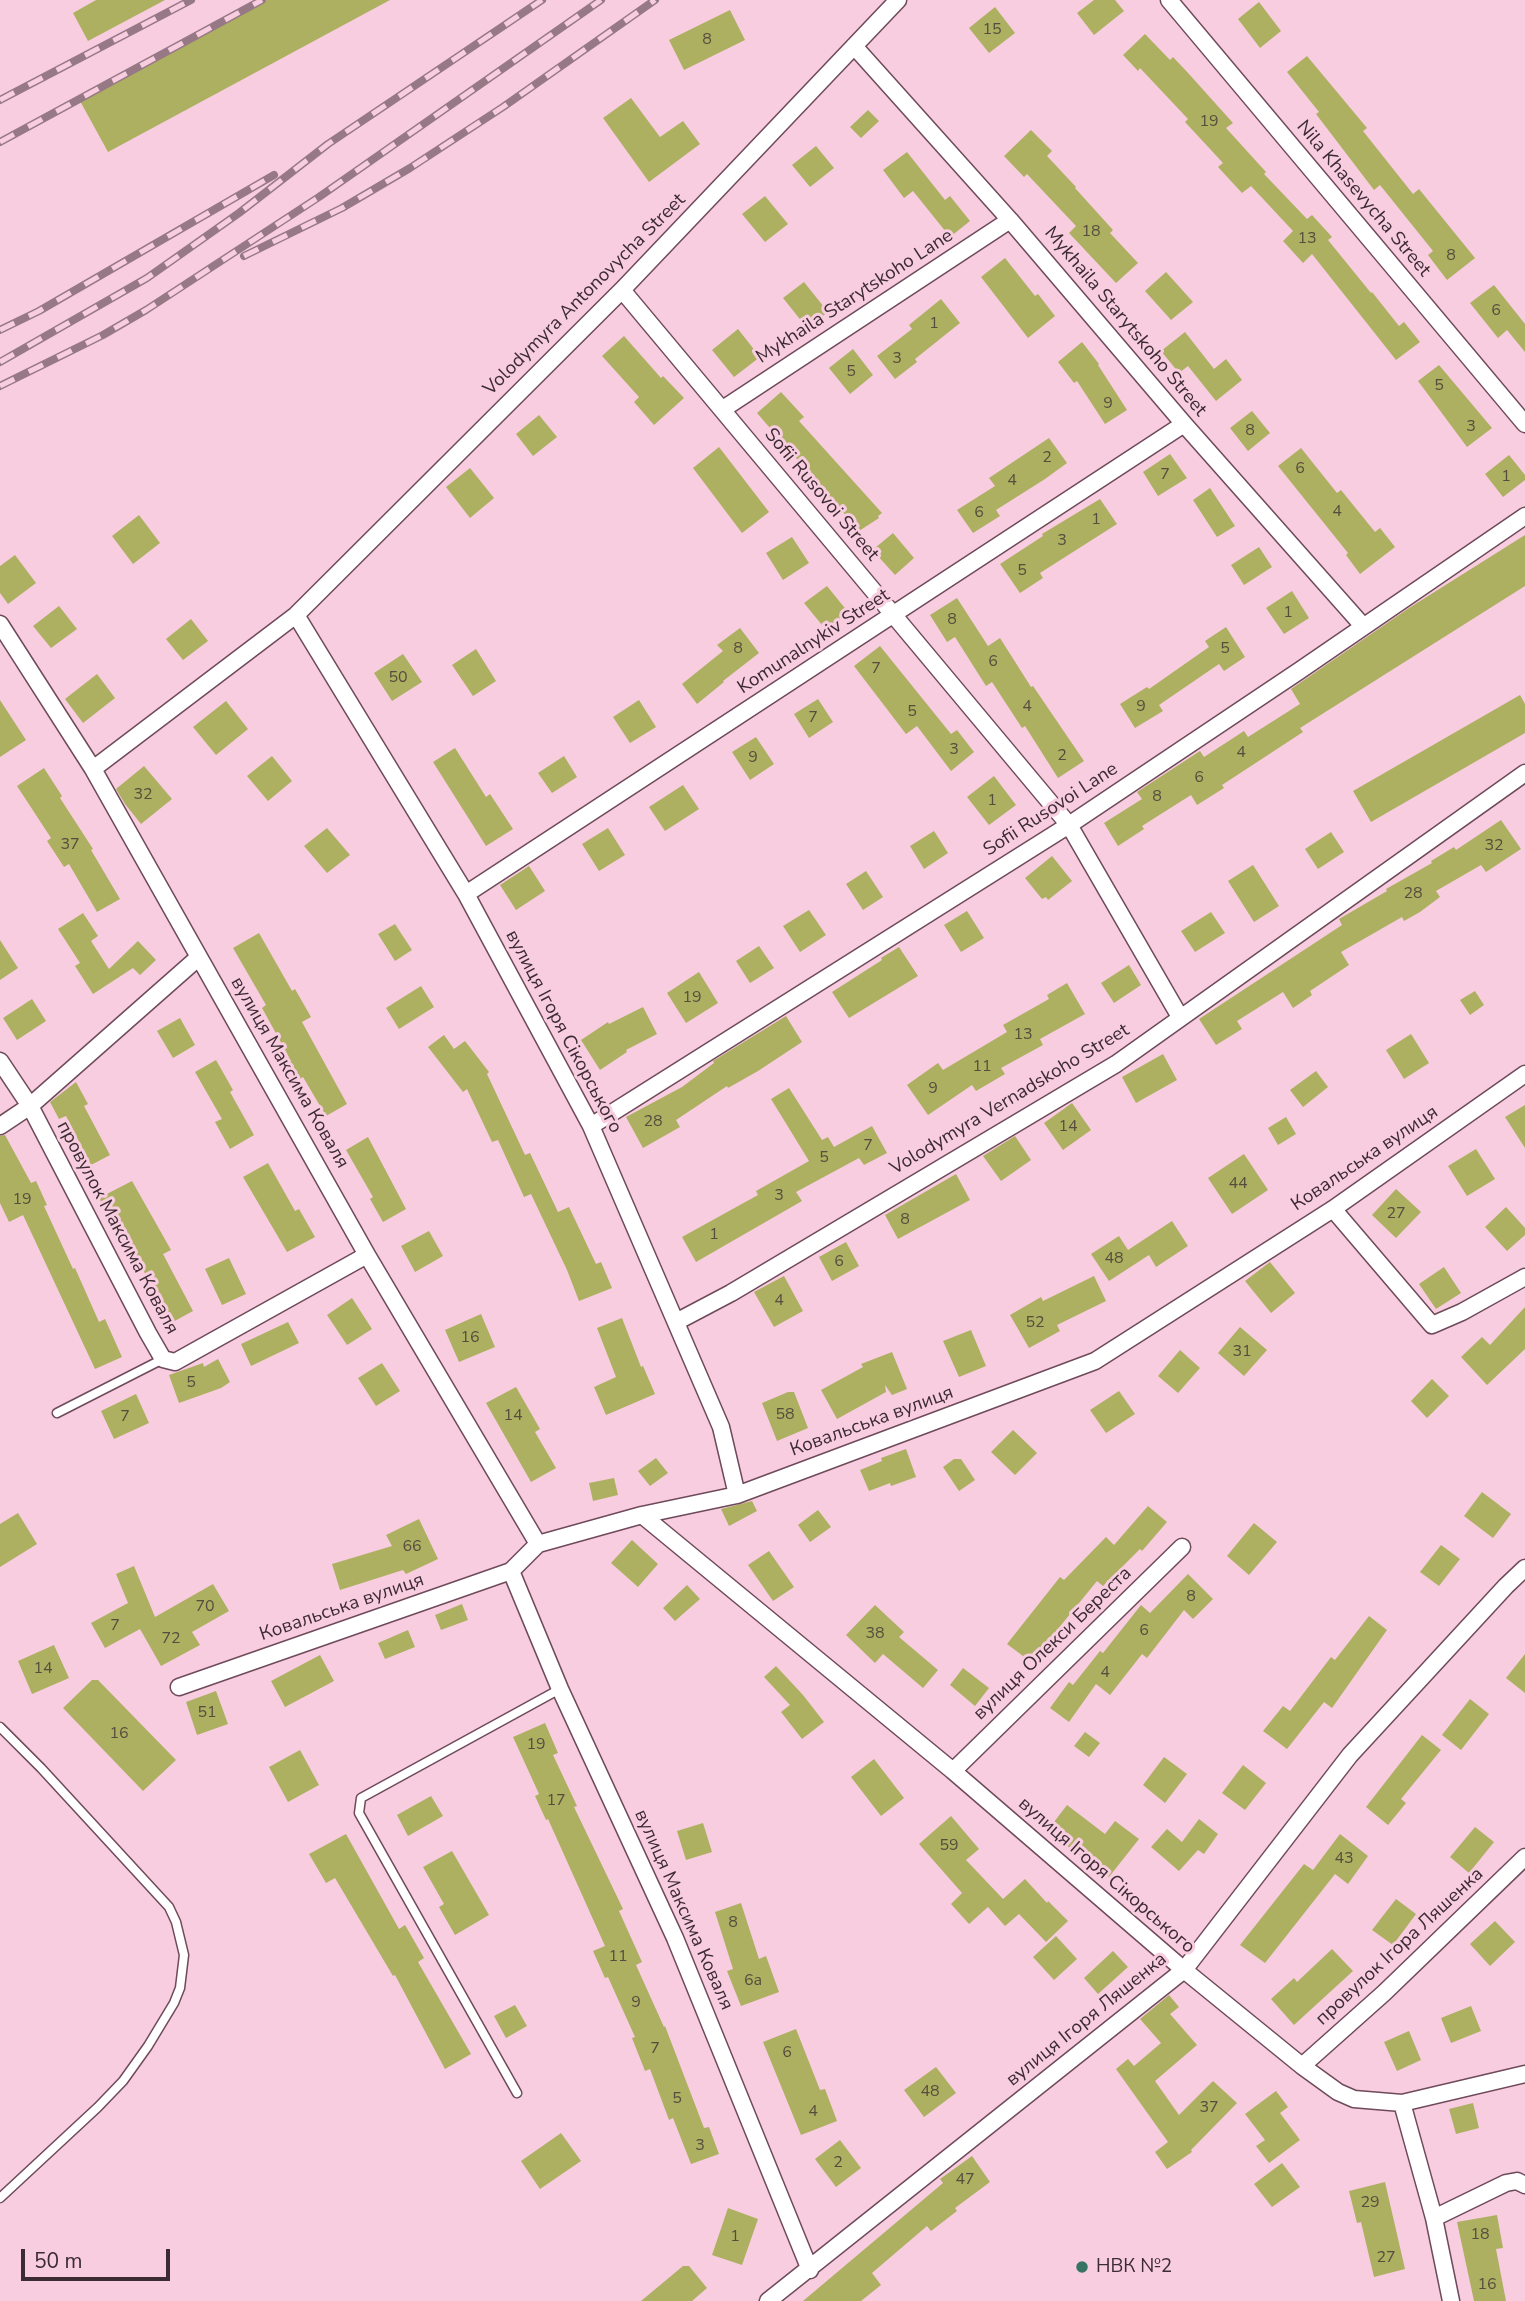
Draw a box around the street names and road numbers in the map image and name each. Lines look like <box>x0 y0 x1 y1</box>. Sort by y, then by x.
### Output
street label: Nila Khasevycha Street <box>1291 116 1435 282</box>
street label: Volodymyra Antonovycha Street <box>479 189 691 401</box>
street label: Mykhaila Starytskoho Street <box>1039 222 1211 422</box>
street label: Mykhaila Starytskoho Lane <box>752 225 958 369</box>
street label: Sofii Rusovoi Street <box>759 424 883 566</box>
street label: Komunalnykiv Street <box>734 584 894 700</box>
street label: Sofii Rusovoi Lane <box>979 758 1123 862</box>
street label: вулиця Ігоря Сікорського <box>500 926 626 1138</box>
street label: вулиця Максима Коваля <box>225 973 353 1173</box>
street label: Volodymyra Vernadskoho Street <box>886 1019 1134 1181</box>
street label: Ковальська вулиця <box>1287 1101 1443 1217</box>
street label: провулок Максима Коваля <box>51 1117 183 1339</box>
street label: Ковальська вулиця <box>787 1382 957 1462</box>
street label: вулиця Олекси Береста <box>969 1563 1137 1725</box>
street label: Ковальська вулиця <box>257 1569 427 1647</box>
street label: вулиця Ігоря Сікорського <box>1013 1793 1199 1959</box>
street label: вулиця Максима Коваля <box>628 1806 738 2014</box>
street label: провулок Ігора Ляшенка <box>1311 1863 1489 2031</box>
street label: вулиця Ігоря Ляшенка <box>1002 1948 1172 2092</box>

